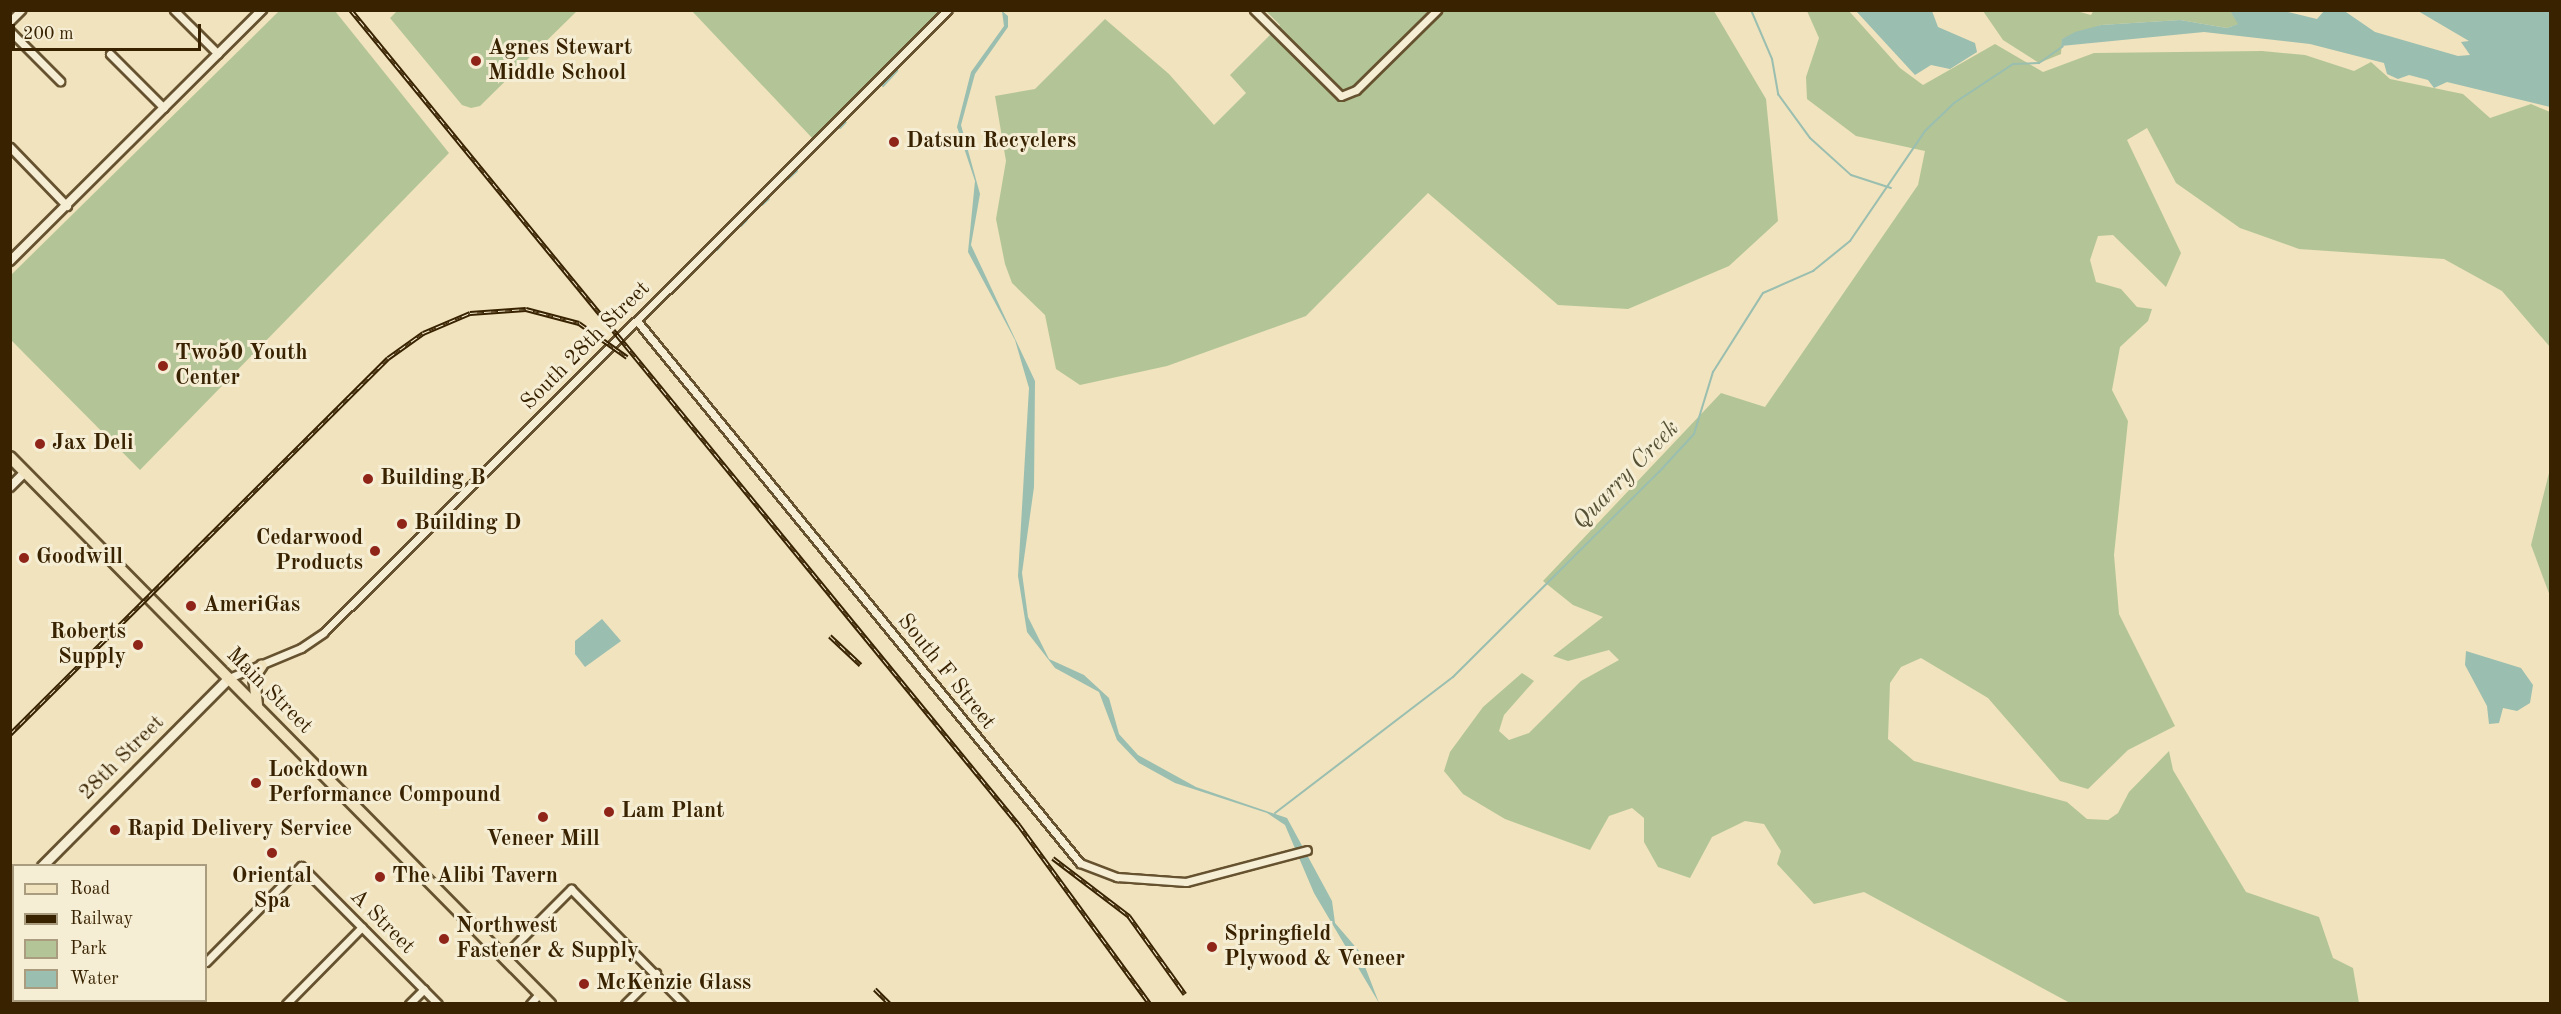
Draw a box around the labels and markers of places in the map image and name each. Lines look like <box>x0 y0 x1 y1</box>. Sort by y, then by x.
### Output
place label: Agnes Stewart Middle School <box>488 35 632 86</box>
marker: Agnes Stewart Middle School <box>469 54 483 68</box>
place label: Datsun Recyclers <box>906 129 1076 155</box>
marker: Datsun Recyclers <box>887 135 901 149</box>
place label: Two50 Youth Center <box>175 340 307 392</box>
marker: Two50 Youth Center <box>156 359 170 373</box>
place label: Jax Deli <box>52 431 134 457</box>
marker: Jax Deli <box>33 437 47 451</box>
place label: Building B <box>380 466 486 492</box>
marker: Building B <box>361 472 375 486</box>
place label: Building D <box>414 511 521 537</box>
marker: Building D <box>395 517 409 531</box>
place label: Cedarwood Products <box>256 525 363 576</box>
marker: Cedarwood Products <box>368 544 382 558</box>
place label: Goodwill <box>36 545 123 571</box>
marker: Goodwill <box>17 551 31 565</box>
place label: AmeriGas <box>203 593 300 619</box>
marker: AmeriGas <box>184 599 198 613</box>
place label: Roberts Supply <box>50 619 126 670</box>
marker: Roberts Supply <box>131 638 145 652</box>
place label: Lockdown Performance Compound <box>268 757 501 808</box>
marker: Lockdown Performance Compound <box>249 776 263 790</box>
place label: Lam Plant <box>621 799 724 825</box>
marker: Lam Plant <box>602 805 616 819</box>
marker: Veneer Mill <box>536 810 550 824</box>
place label: Rapid Delivery Service <box>127 817 352 843</box>
marker: Rapid Delivery Service <box>108 823 122 837</box>
place label: Veneer Mill <box>486 827 600 853</box>
marker: Oriental Spa <box>265 846 279 860</box>
place label: Oriental Spa <box>232 863 312 914</box>
place label: The Alibi Tavern <box>392 864 558 890</box>
marker: The Alibi Tavern <box>373 870 387 884</box>
place label: Northwest Fastener & Supply <box>456 913 639 964</box>
place label: Springfield Plywood & Veneer <box>1224 921 1405 972</box>
marker: Northwest Fastener & Supply <box>437 932 451 946</box>
marker: Springfield Plywood & Veneer <box>1205 940 1219 954</box>
place label: McKenzie Glass <box>596 971 751 997</box>
marker: McKenzie Glass <box>577 977 591 991</box>

